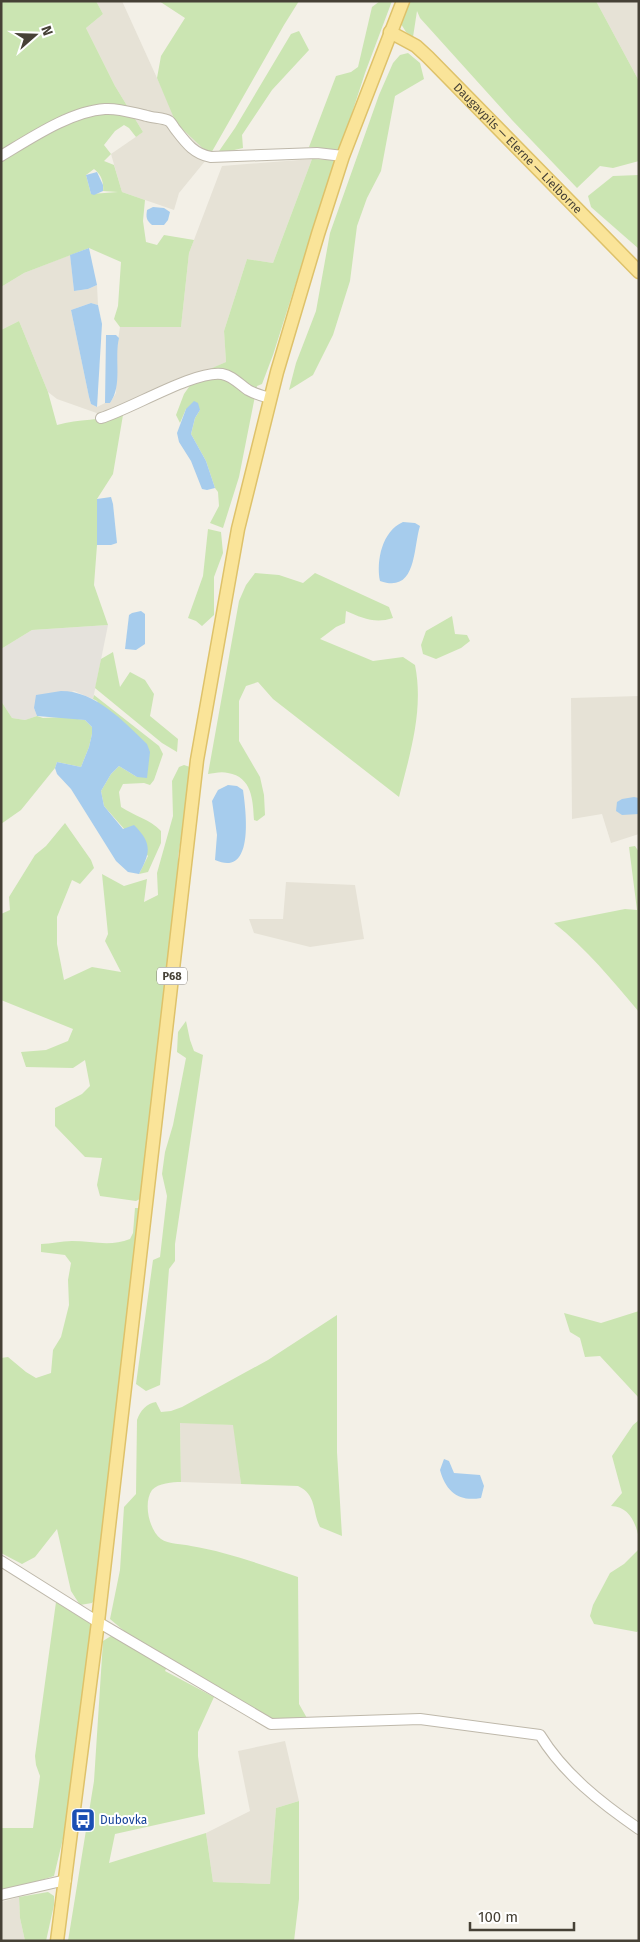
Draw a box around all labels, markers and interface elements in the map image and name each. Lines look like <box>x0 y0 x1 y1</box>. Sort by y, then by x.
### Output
north arrow <box>10 10 60 60</box>
text: N <box>37 23 56 38</box>
street label: Daugavpils — Elerne — Lielborne <box>451 80 585 217</box>
road number: P68 <box>157 968 187 984</box>
bus stop icon: Dubovka <box>70 1807 96 1833</box>
place label: Dubovka <box>100 1813 147 1827</box>
scale bar <box>470 1900 574 1932</box>
text: 100 m <box>478 1908 518 1926</box>

